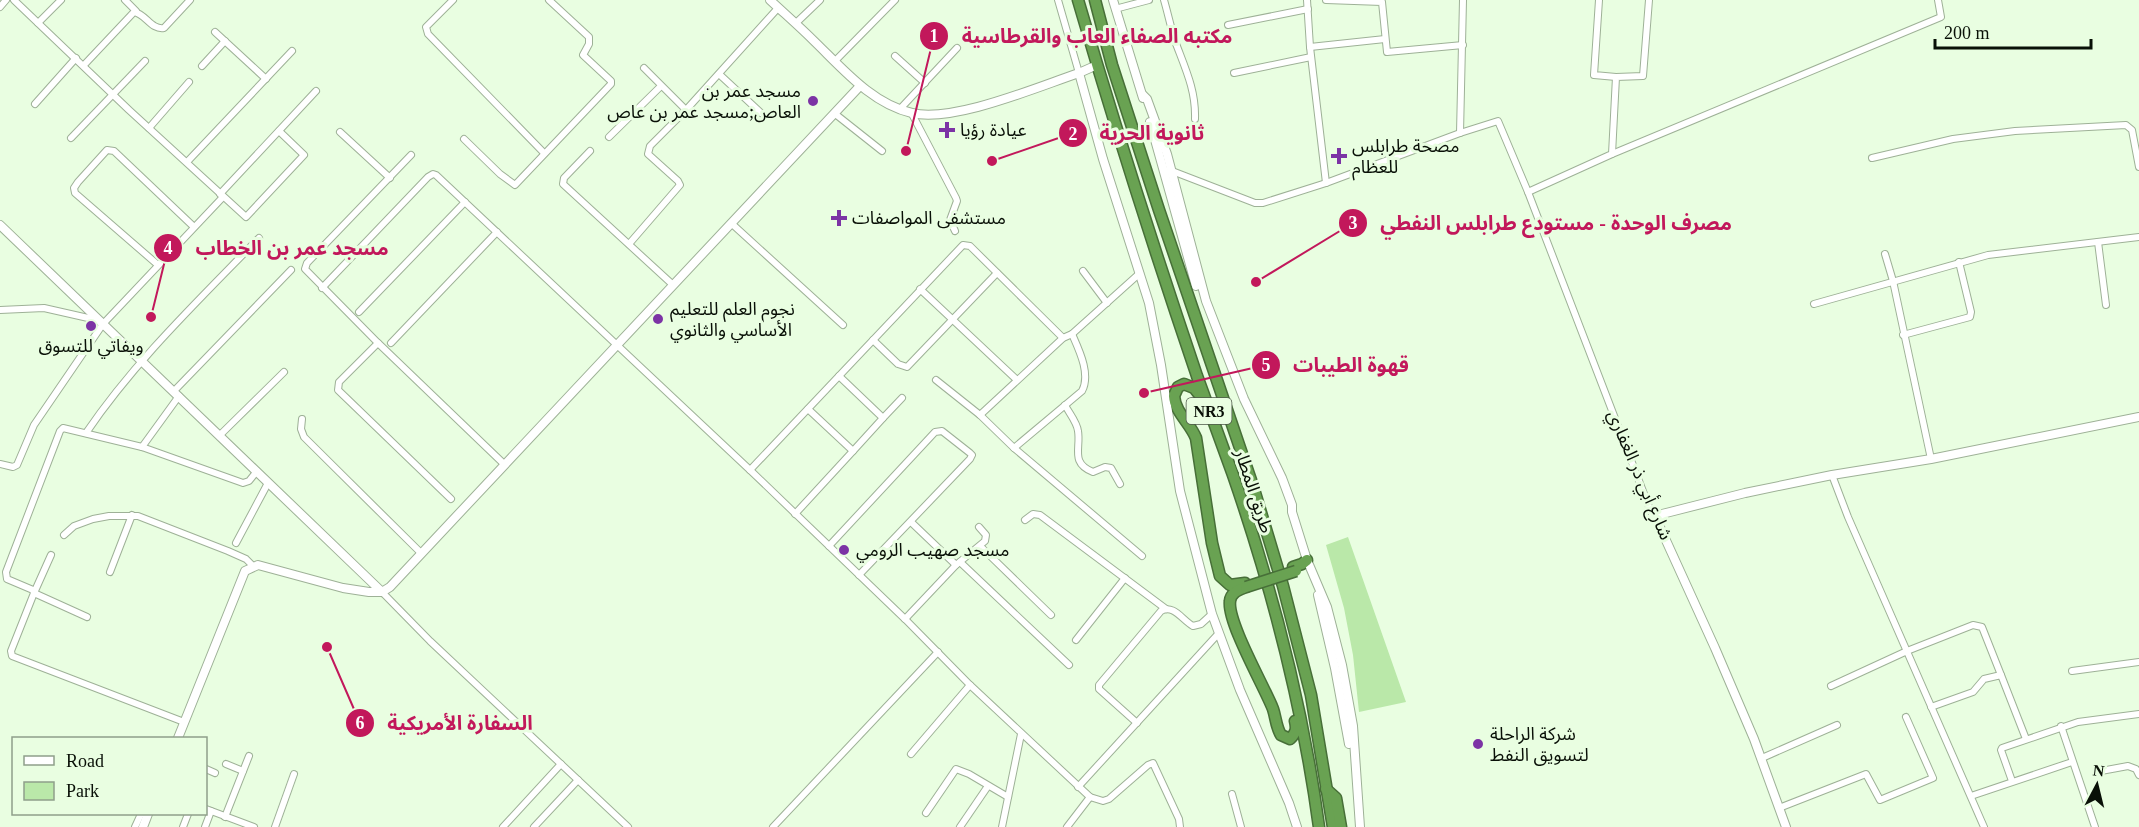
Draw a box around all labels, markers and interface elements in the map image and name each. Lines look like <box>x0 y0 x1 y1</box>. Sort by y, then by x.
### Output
scale bar <box>1935 12 2091 50</box>
callout: مكتبه الصفاء العاب والقرطاسية <box>919 17 1244 55</box>
text: 200 m <box>1944 23 1990 43</box>
text: مكتبه الصفاء العاب والقرطاسية <box>962 25 1232 48</box>
text: 1 <box>930 26 939 46</box>
place label: مسجد عمر بن العاص;مسجد عمر بن عاص <box>607 81 801 123</box>
marker: مسجد عمر بن العاص;مسجد عمر بن عاص <box>806 94 820 108</box>
callout: ثانوية الحرية <box>1058 114 1216 152</box>
place label: عيادة رؤيا <box>960 120 1027 141</box>
marker: عيادة رؤيا <box>938 121 956 139</box>
text: ثانوية الحرية <box>1100 122 1204 145</box>
text: 2 <box>1069 124 1078 144</box>
place label: مصحة طرابلس للعظام <box>1352 136 1459 181</box>
marker: مصحة طرابلس للعظام <box>1330 147 1348 165</box>
callout: مصرف الوحدة - مستودع طرابلس النفطي <box>1338 204 1744 242</box>
place label: مستشفى المواصفات <box>852 208 1006 229</box>
marker: مستشفى المواصفات <box>830 209 848 227</box>
text: مصرف الوحدة - مستودع طرابلس النفطي <box>1380 212 1732 240</box>
text: 3 <box>1349 213 1358 233</box>
callout: مسجد عمر بن الخطاب <box>153 229 400 267</box>
text: مسجد عمر بن الخطاب <box>195 237 389 260</box>
text: 4 <box>164 238 173 258</box>
place label: نجوم العلم للتعليم الأساسي والثانوي <box>670 299 795 343</box>
marker: نجوم العلم للتعليم الأساسي والثانوي <box>651 312 665 326</box>
marker: ويفاتي للتسوق <box>84 319 98 333</box>
place label: ويفاتي للتسوق <box>38 336 144 359</box>
callout: قهوة الطيبات <box>1251 346 1421 384</box>
text: قهوة الطيبات <box>1293 354 1409 377</box>
text: 5 <box>1262 355 1271 375</box>
road number: NR3 <box>1186 398 1232 424</box>
street label: شارع أبي ذر الغفاري <box>1600 407 1678 544</box>
street label: طريق المطار <box>1230 445 1277 536</box>
place label: مسجد صهيب الرومي <box>856 540 1009 563</box>
marker: مسجد صهيب الرومي <box>837 543 851 557</box>
callout: السفارة الأمريكية <box>345 704 544 742</box>
text: السفارة الأمريكية <box>387 712 533 735</box>
text: 6 <box>356 713 365 733</box>
place label: شركة الراحلة لتسويق النفط <box>1490 724 1589 766</box>
legend <box>12 737 207 815</box>
marker: شركة الراحلة لتسويق النفط <box>1471 737 1485 751</box>
text: Road <box>66 751 104 771</box>
north arrow <box>2067 755 2127 815</box>
text: N <box>2092 761 2106 780</box>
text: Park <box>66 781 99 801</box>

